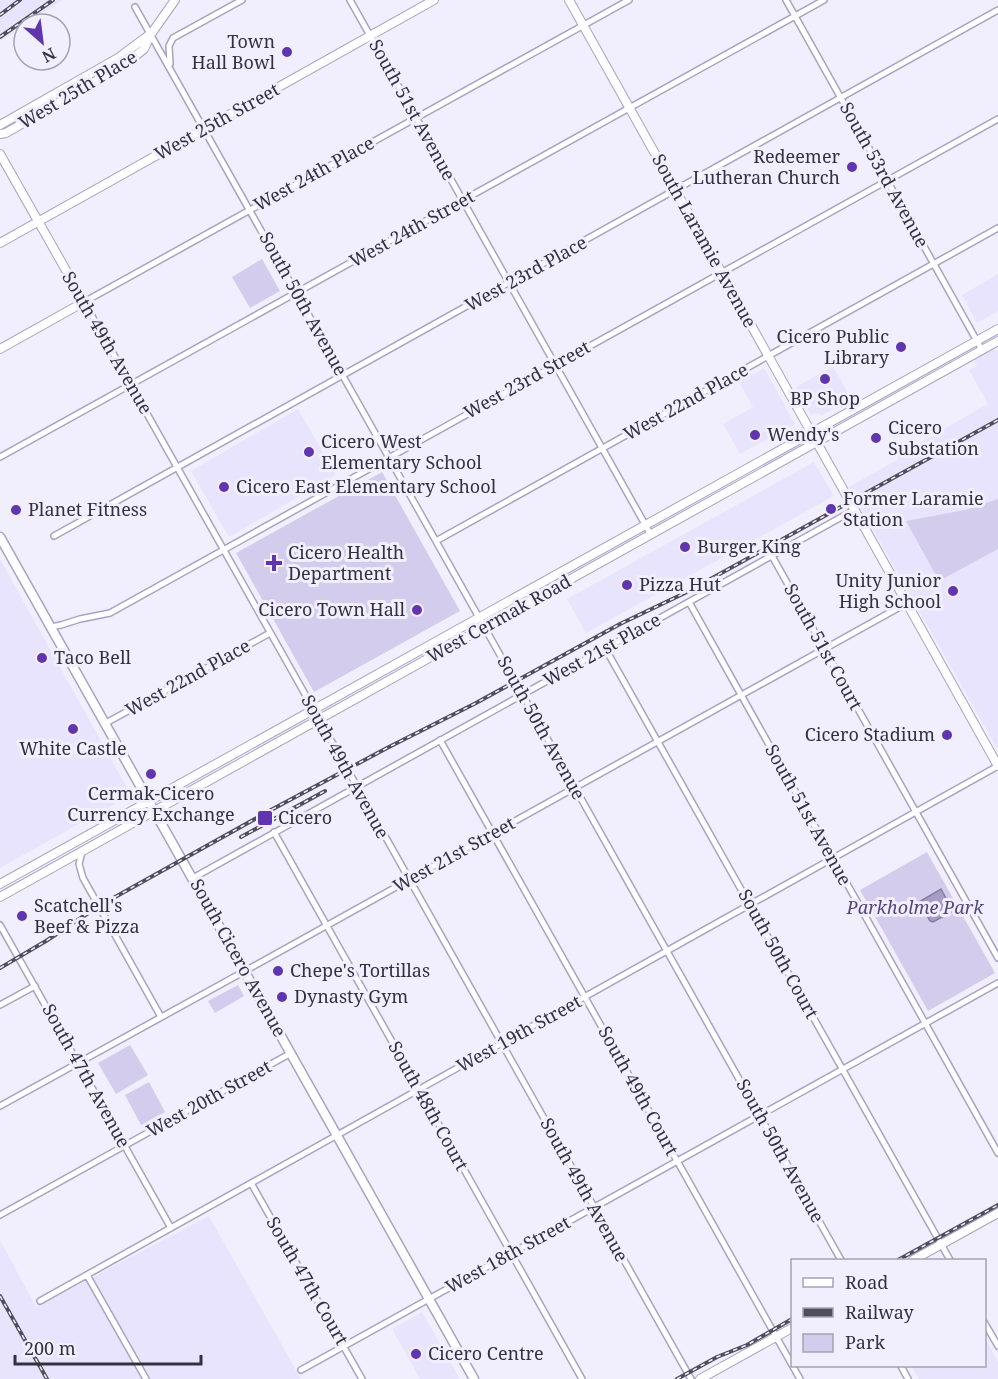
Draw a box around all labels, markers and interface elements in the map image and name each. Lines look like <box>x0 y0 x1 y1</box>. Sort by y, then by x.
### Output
north arrow <box>12 12 72 72</box>
place label: Town Hall Bowl <box>191 29 275 74</box>
street label: South 51st Avenue <box>364 35 462 184</box>
text: N <box>38 43 60 68</box>
street label: West 25th Place <box>14 44 141 134</box>
marker: Town Hall Bowl <box>280 45 294 59</box>
street label: West 25th Street <box>150 77 283 165</box>
street label: South 53rd Avenue <box>835 98 935 251</box>
street label: West 24th Place <box>249 130 378 216</box>
place label: Redeemer Lutheran Church <box>693 144 841 189</box>
street label: South Laramie Avenue <box>647 149 763 332</box>
marker: Redeemer Lutheran Church <box>845 160 859 174</box>
street label: West 24th Street <box>345 184 478 272</box>
street label: South 50th Avenue <box>254 227 353 380</box>
street label: West 23rd Place <box>460 230 591 317</box>
street label: South 49th Avenue <box>57 267 159 418</box>
place label: Cicero Public Library <box>777 324 890 369</box>
street label: West 23rd Street <box>459 334 594 424</box>
marker: Cicero Public Library <box>894 340 908 354</box>
street label: West 22nd Place <box>619 357 752 445</box>
marker: BP Shop <box>818 372 832 386</box>
place label: BP Shop <box>790 386 860 410</box>
place label: Cicero Substation <box>888 415 979 460</box>
place label: Wendy's <box>767 422 839 446</box>
marker: Wendy's <box>748 428 762 442</box>
place label: Cicero West Elementary School <box>321 429 482 474</box>
marker: Cicero Substation <box>869 431 883 445</box>
marker: Cicero West Elementary School <box>302 445 316 459</box>
place label: Cicero East Elementary School <box>236 474 497 498</box>
marker: Cicero East Elementary School <box>217 480 231 494</box>
place label: Former Laramie Station <box>843 486 984 531</box>
place label: Planet Fitness <box>28 497 147 521</box>
marker: Former Laramie Station <box>824 502 838 516</box>
marker: Planet Fitness <box>9 503 23 517</box>
place label: Burger King <box>697 534 801 558</box>
place label: Cicero Health Department <box>288 540 404 585</box>
marker: Burger King <box>678 540 692 554</box>
marker: Cicero Health Department <box>265 554 283 572</box>
street label: West Cermak Road <box>422 568 575 668</box>
place label: Unity Junior High School <box>835 568 942 613</box>
place label: Pizza Hut <box>639 572 721 596</box>
marker: Pizza Hut <box>620 578 634 592</box>
street label: South 51st Court <box>779 579 869 714</box>
marker: Unity Junior High School <box>946 584 960 598</box>
place label: Cicero Town Hall <box>258 597 405 621</box>
marker: Cicero Town Hall <box>410 603 424 617</box>
street label: West 21st Place <box>538 607 665 691</box>
street label: West 22nd Place <box>121 633 254 721</box>
place label: Taco Bell <box>54 645 132 669</box>
marker: Taco Bell <box>35 651 49 665</box>
street label: South 50th Avenue <box>492 651 591 804</box>
street label: South 49th Avenue <box>296 690 395 843</box>
marker: White Castle <box>66 722 80 736</box>
place label: Cicero Stadium <box>805 722 935 746</box>
marker: Cicero Stadium <box>940 728 954 742</box>
place label: White Castle <box>19 736 127 760</box>
street label: South 51st Avenue <box>760 740 858 889</box>
marker: Cermak-Cicero Currency Exchange <box>144 767 158 781</box>
place label: Cermak-Cicero Currency Exchange <box>67 781 235 826</box>
place label: Cicero <box>278 805 332 829</box>
marker: Cicero <box>256 809 274 827</box>
street label: West 21st Street <box>388 811 519 898</box>
street label: South Cicero Avenue <box>185 874 292 1041</box>
street label: South 50th Court <box>733 885 824 1022</box>
place label: Scatchell's Beef & Pizza <box>34 893 140 938</box>
park label: Parkholme Park <box>846 895 984 919</box>
marker: Scatchell's Beef & Pizza <box>15 909 29 923</box>
place label: Chepe's Tortillas <box>290 958 430 982</box>
marker: Chepe's Tortillas <box>271 964 285 978</box>
place label: Dynasty Gym <box>294 984 408 1008</box>
street label: West 19th Street <box>452 989 585 1077</box>
marker: Dynasty Gym <box>275 990 289 1004</box>
street label: South 47th Avenue <box>37 999 136 1152</box>
street label: South 49th Court <box>593 1022 684 1159</box>
street label: South 48th Court <box>383 1037 474 1174</box>
street label: West 20th Street <box>142 1054 275 1142</box>
street label: South 50th Avenue <box>731 1074 830 1227</box>
street label: South 49th Avenue <box>535 1113 634 1266</box>
street label: West 18th Street <box>441 1210 574 1298</box>
street label: South 47th Court <box>261 1212 354 1349</box>
legend <box>791 1259 986 1367</box>
text: Road <box>845 1270 888 1294</box>
text: Railway <box>845 1300 915 1324</box>
scale bar <box>15 1328 201 1366</box>
text: Park <box>845 1330 885 1354</box>
text: 200 m <box>24 1336 76 1360</box>
place label: Cicero Centre <box>428 1341 544 1365</box>
marker: Cicero Centre <box>409 1347 423 1361</box>

